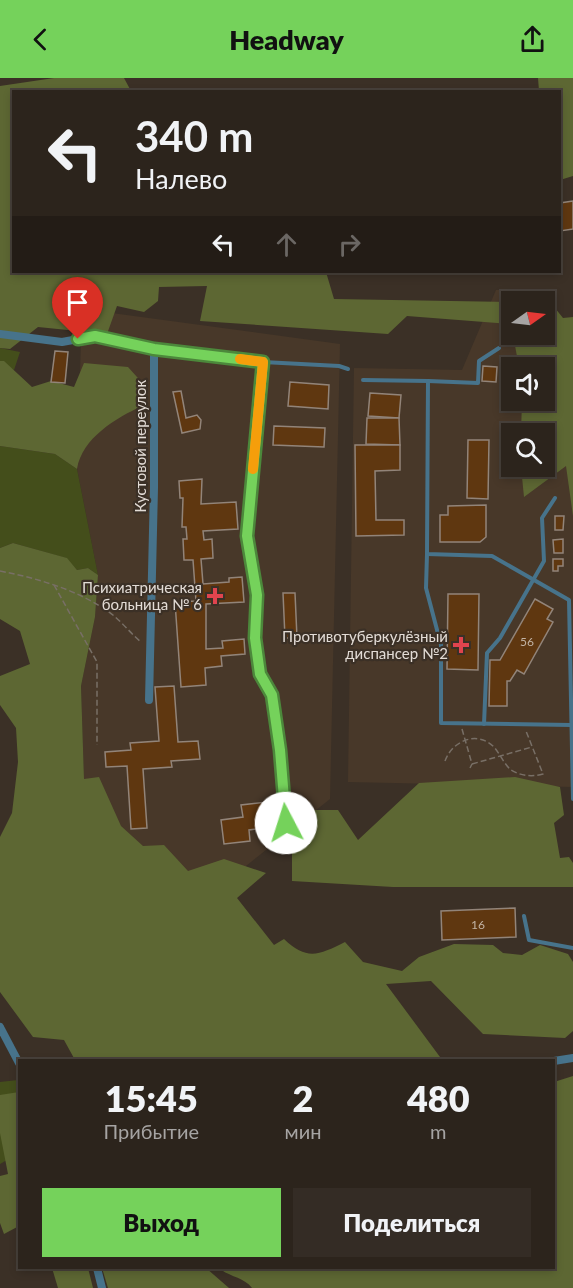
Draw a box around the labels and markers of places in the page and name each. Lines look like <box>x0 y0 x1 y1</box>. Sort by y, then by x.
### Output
pin <box>52 277 103 339</box>
place label: Психиатрическая больница № 6 <box>82 578 202 613</box>
marker: Психиатрическая больница № 6 <box>206 587 224 605</box>
place label: Противотуберкулёзный диспансер №2 <box>282 627 448 662</box>
marker: Противотуберкулёзный диспансер №2 <box>452 636 470 654</box>

